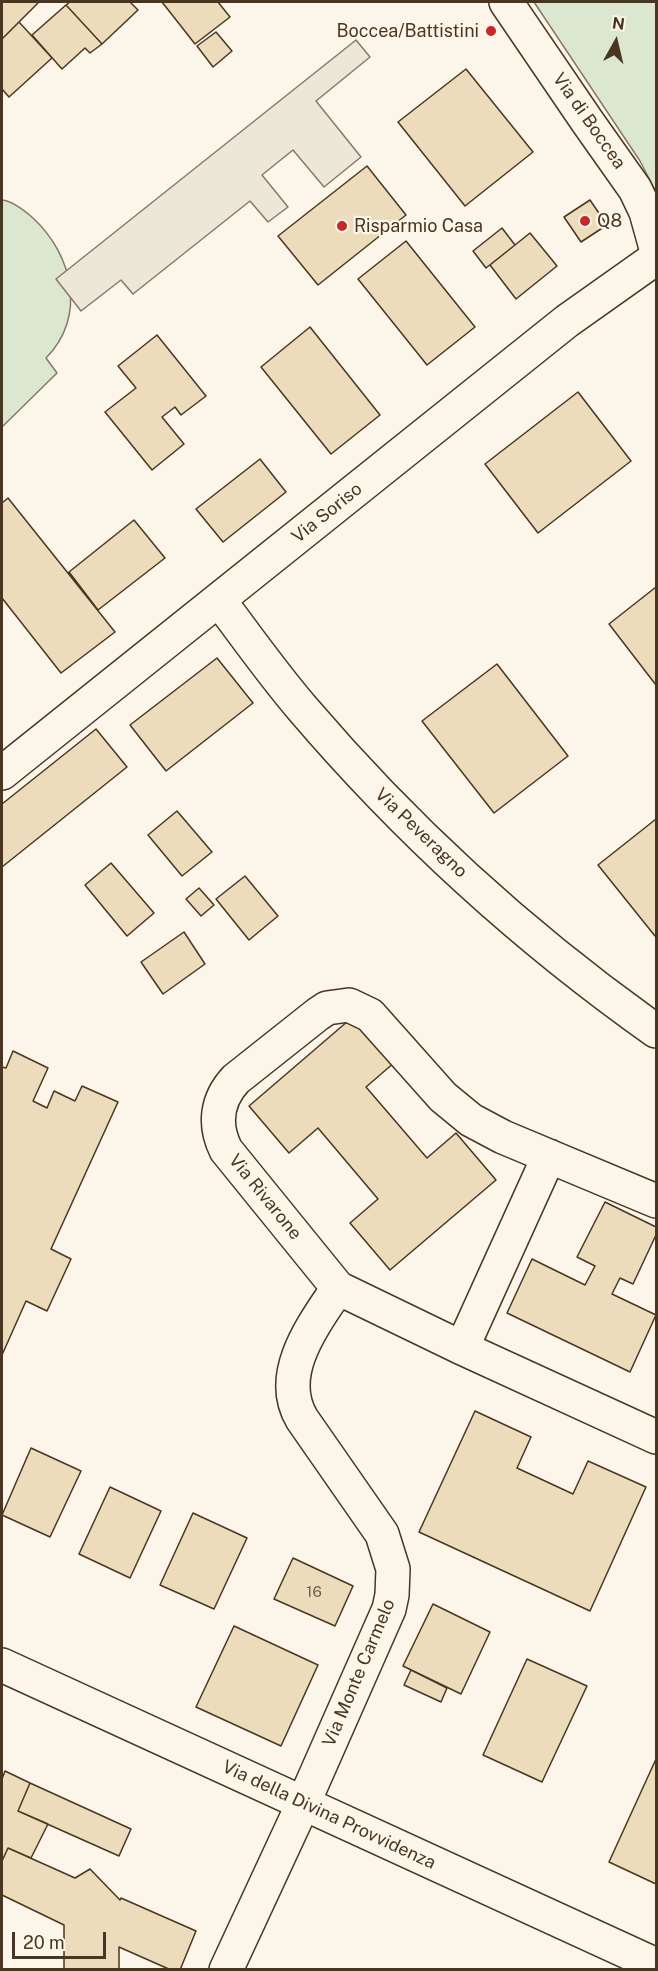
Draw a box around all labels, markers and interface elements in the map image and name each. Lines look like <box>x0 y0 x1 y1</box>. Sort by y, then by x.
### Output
north arrow <box>586 12 646 72</box>
text: N <box>611 13 626 34</box>
place label: Boccea/Battistini <box>336 20 479 42</box>
marker: Boccea/Battistini <box>484 24 498 38</box>
street label: Via di Boccea <box>548 69 630 173</box>
place label: Q8 <box>597 210 622 232</box>
marker: Q8 <box>578 214 592 228</box>
place label: Risparmio Casa <box>354 215 483 237</box>
marker: Risparmio Casa <box>335 219 349 233</box>
street label: Via Soriso <box>288 478 366 548</box>
street label: Via Peveragno <box>370 784 472 882</box>
street label: Via Rivarone <box>224 1150 306 1244</box>
house number: 16 <box>306 1583 322 1601</box>
street label: Via Monte Carmelo <box>318 1596 400 1750</box>
street label: Via della Divina Provvidenza <box>219 1756 439 1874</box>
scale bar <box>15 1920 110 1958</box>
text: 20 m <box>23 1932 65 1953</box>

